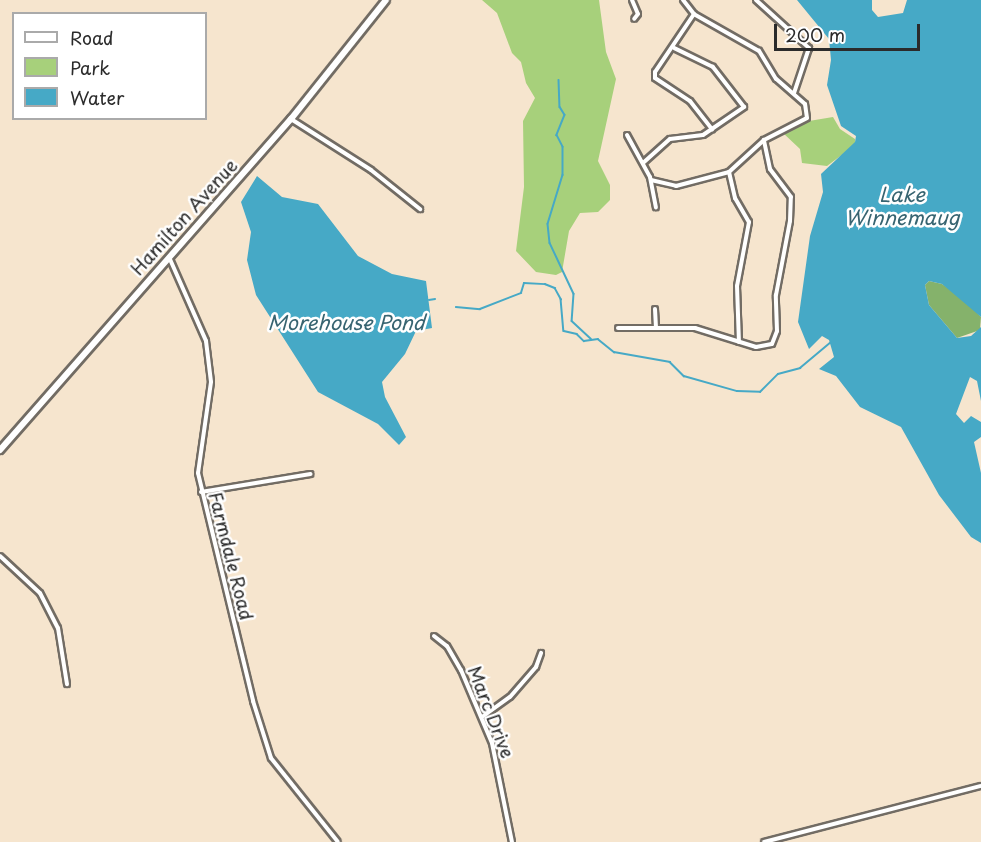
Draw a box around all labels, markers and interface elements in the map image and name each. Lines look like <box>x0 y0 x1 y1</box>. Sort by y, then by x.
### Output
legend <box>12 12 207 120</box>
scale bar <box>777 12 922 50</box>
text: 200 m <box>785 21 845 48</box>
text: Road <box>70 24 114 51</box>
text: Park <box>70 54 110 81</box>
text: Water <box>70 84 124 111</box>
street label: Hamilton Avenue <box>127 155 241 279</box>
water label: Lake Winnemaug <box>845 183 959 230</box>
water label: Morehouse Pond <box>267 310 425 334</box>
street label: Farmdale Road <box>205 490 257 622</box>
street label: Marc Drive <box>464 663 518 761</box>

